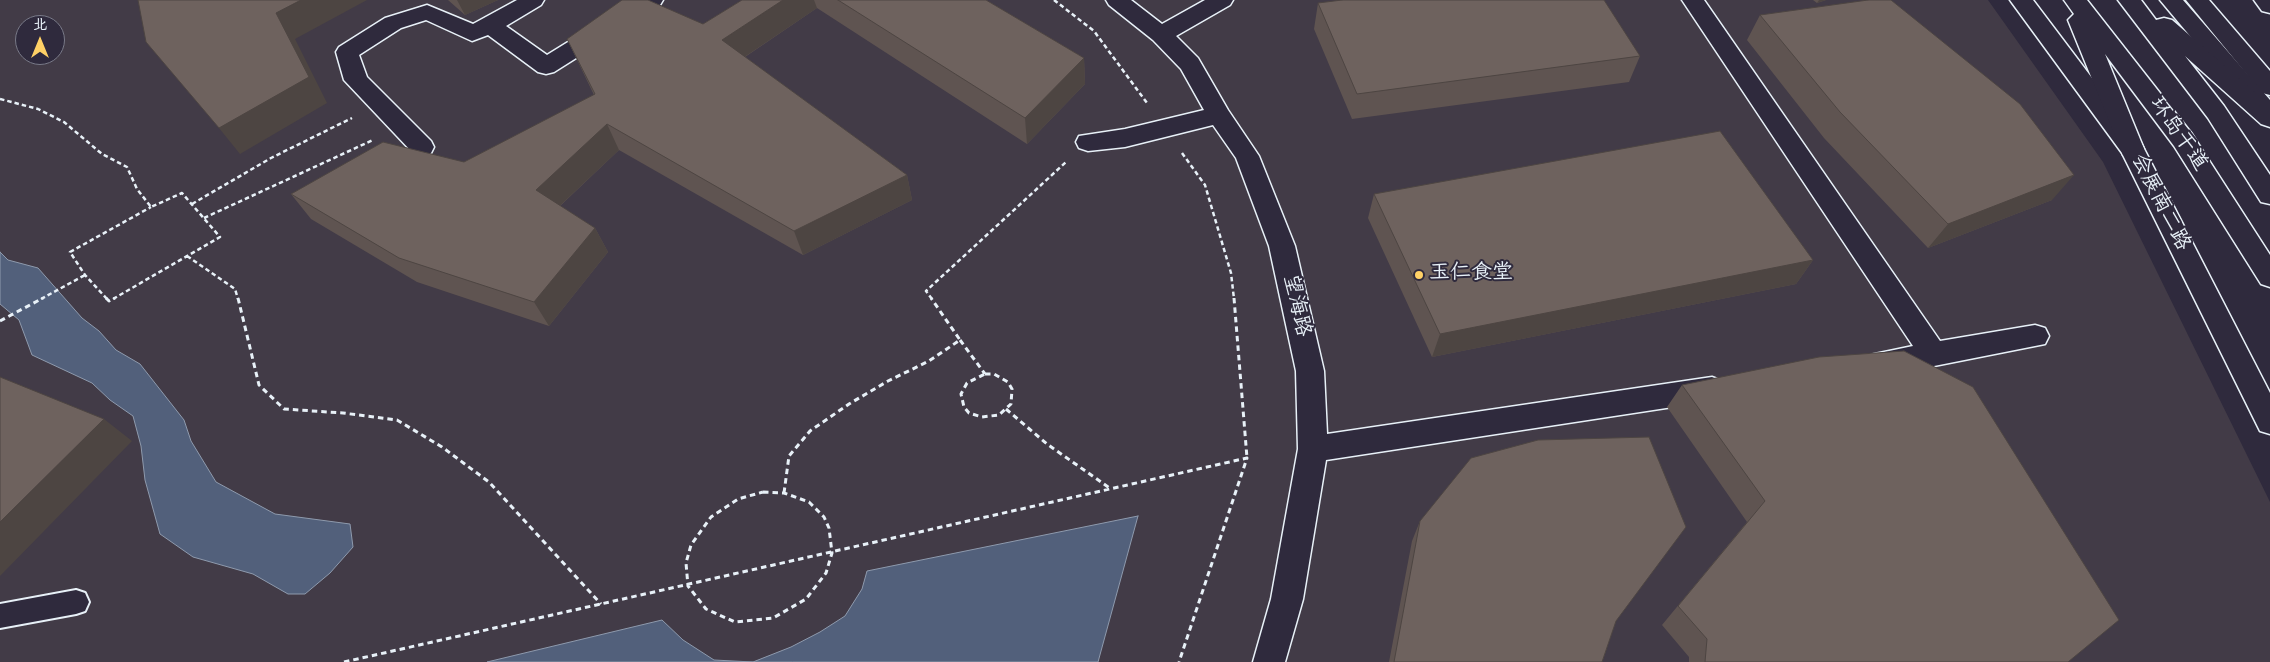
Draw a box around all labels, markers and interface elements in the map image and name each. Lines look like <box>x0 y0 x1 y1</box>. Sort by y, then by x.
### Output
north arrow <box>15 15 65 65</box>
text: 北 <box>33 15 47 36</box>
street label: 环岛干道 <box>2143 93 2211 177</box>
street label: 会展南二路 <box>2124 151 2194 255</box>
place label: 玉仁食堂 <box>1429 262 1513 288</box>
marker: 玉仁食堂 <box>1413 269 1425 281</box>
street label: 望海路 <box>1276 272 1314 340</box>

